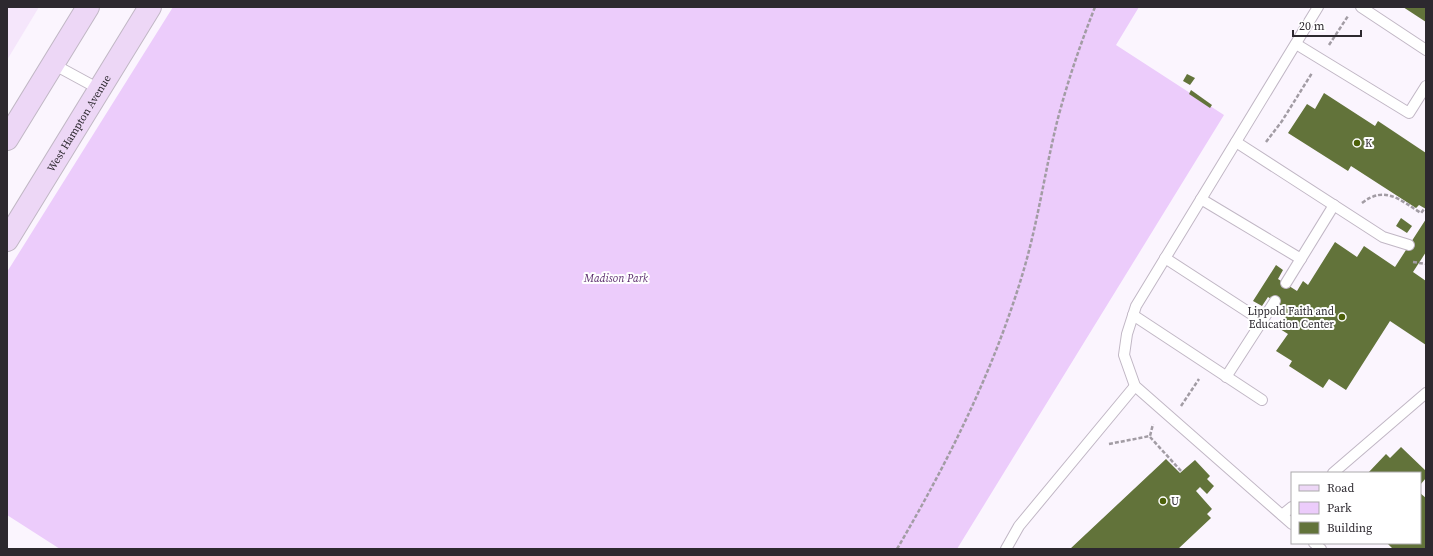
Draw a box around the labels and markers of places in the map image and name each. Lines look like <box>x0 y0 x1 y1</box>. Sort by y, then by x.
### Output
place label: K <box>1365 136 1373 151</box>
marker: K <box>1352 138 1362 148</box>
place label: Lippold Faith and Education Center <box>1248 304 1335 332</box>
marker: Lippold Faith and Education Center <box>1337 312 1347 322</box>
place label: U <box>1171 494 1179 509</box>
marker: U <box>1158 496 1168 506</box>

